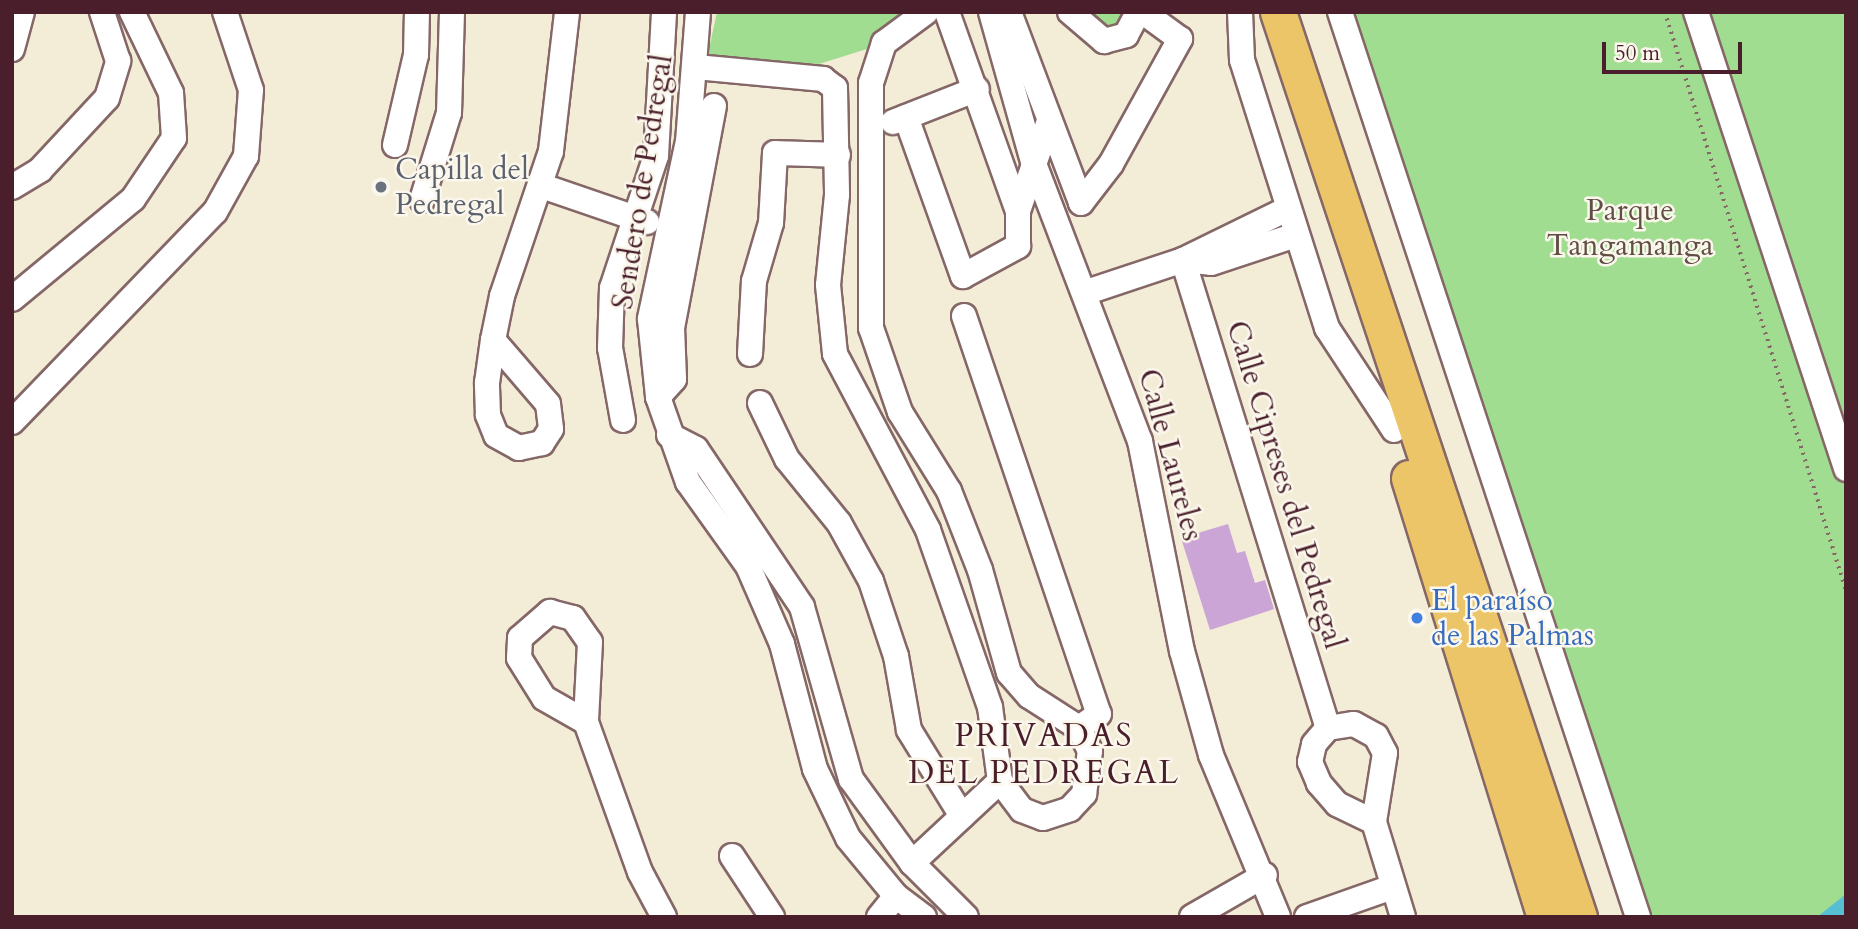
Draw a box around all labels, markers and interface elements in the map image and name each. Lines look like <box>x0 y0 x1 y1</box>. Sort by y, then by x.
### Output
scale bar <box>1606 28 1746 72</box>
text: 50 m <box>1615 39 1660 68</box>
street label: Sendero de Pedregal <box>605 52 681 312</box>
place label: Capilla del Pedregal <box>395 152 529 222</box>
marker: Capilla del Pedregal <box>373 179 389 195</box>
park label: Parque Tangamanga <box>1547 193 1713 264</box>
street label: Calle Cipreses del Pedregal <box>1218 317 1352 653</box>
street label: Calle Laureles <box>1130 365 1210 545</box>
place label: El paraíso de las Palmas <box>1431 583 1594 654</box>
marker: El paraíso de las Palmas <box>1409 610 1425 626</box>
district label: PRIVADAS DEL PEDREGAL <box>910 718 1178 793</box>

